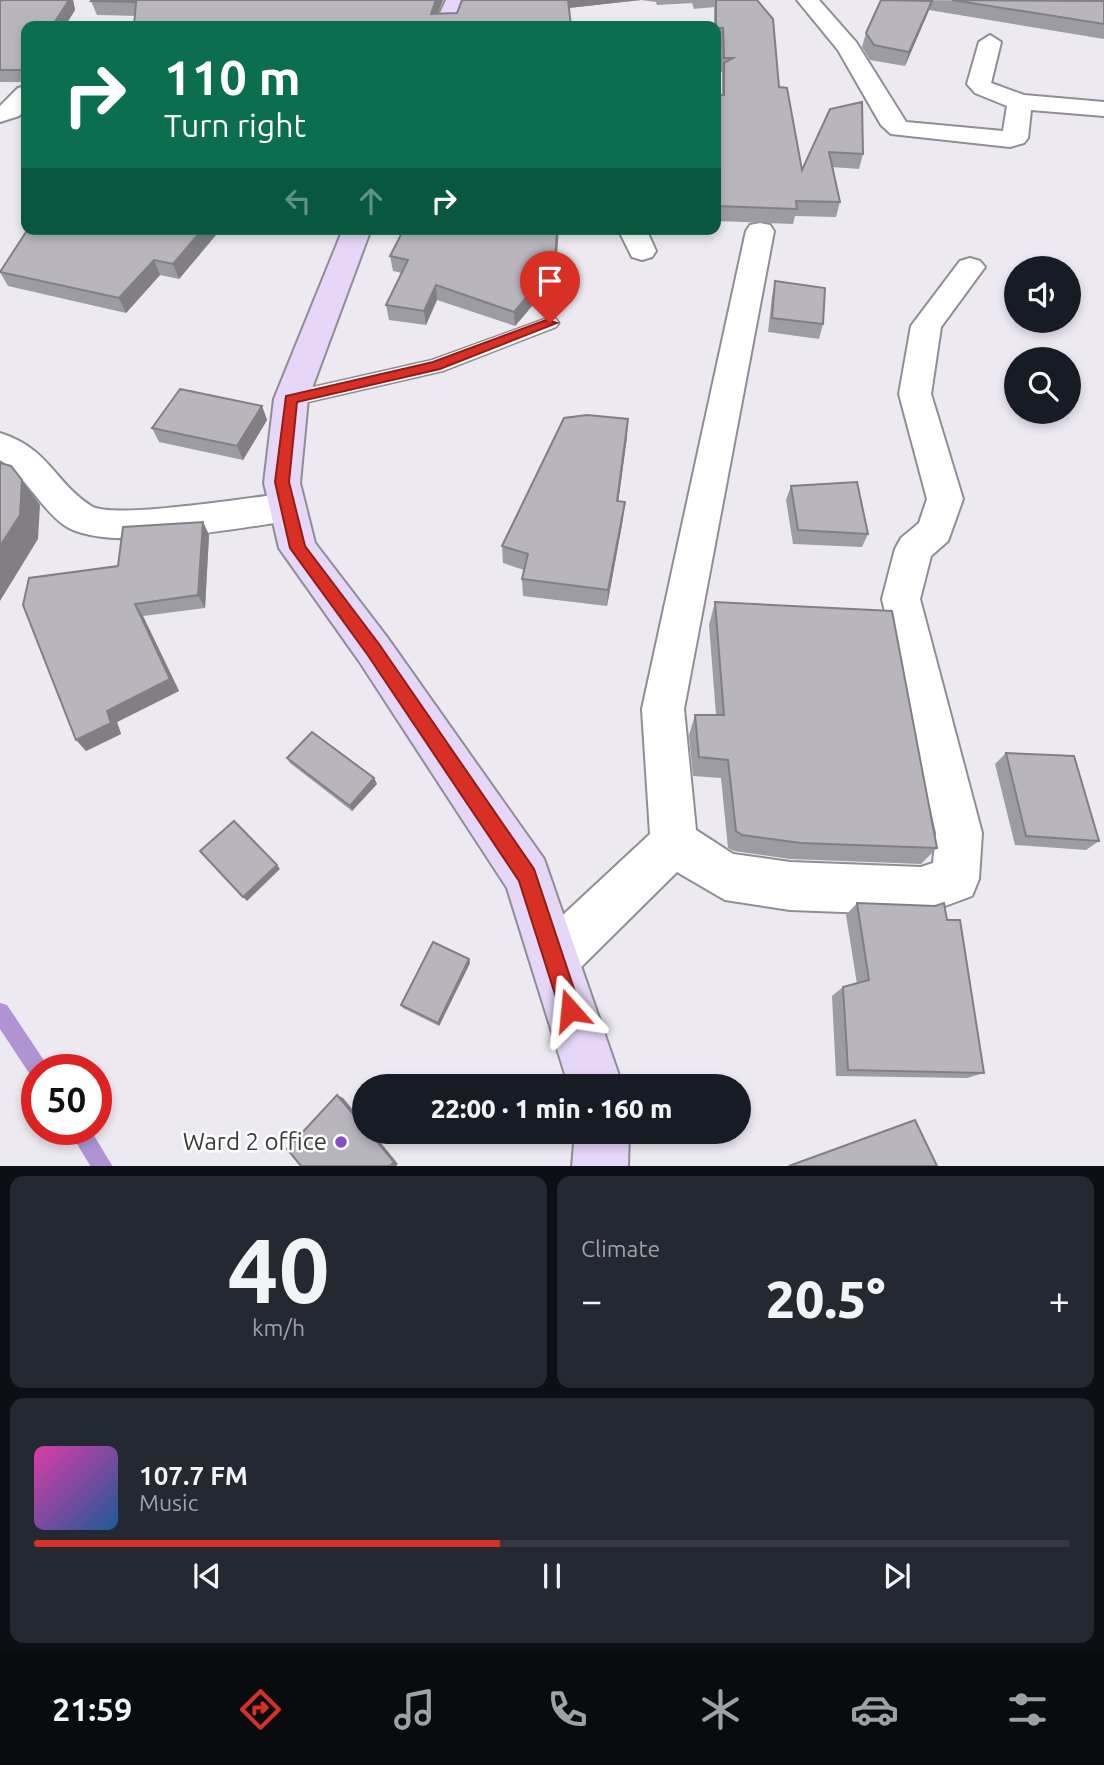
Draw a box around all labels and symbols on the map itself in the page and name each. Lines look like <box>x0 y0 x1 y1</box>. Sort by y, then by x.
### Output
pin <box>520 251 580 323</box>
position arrow <box>533 973 607 1047</box>
speed limit sign: 50 <box>21 1054 112 1145</box>
place label: Ward 2 office <box>183 1128 327 1155</box>
marker: Ward 2 office <box>333 1134 349 1150</box>

